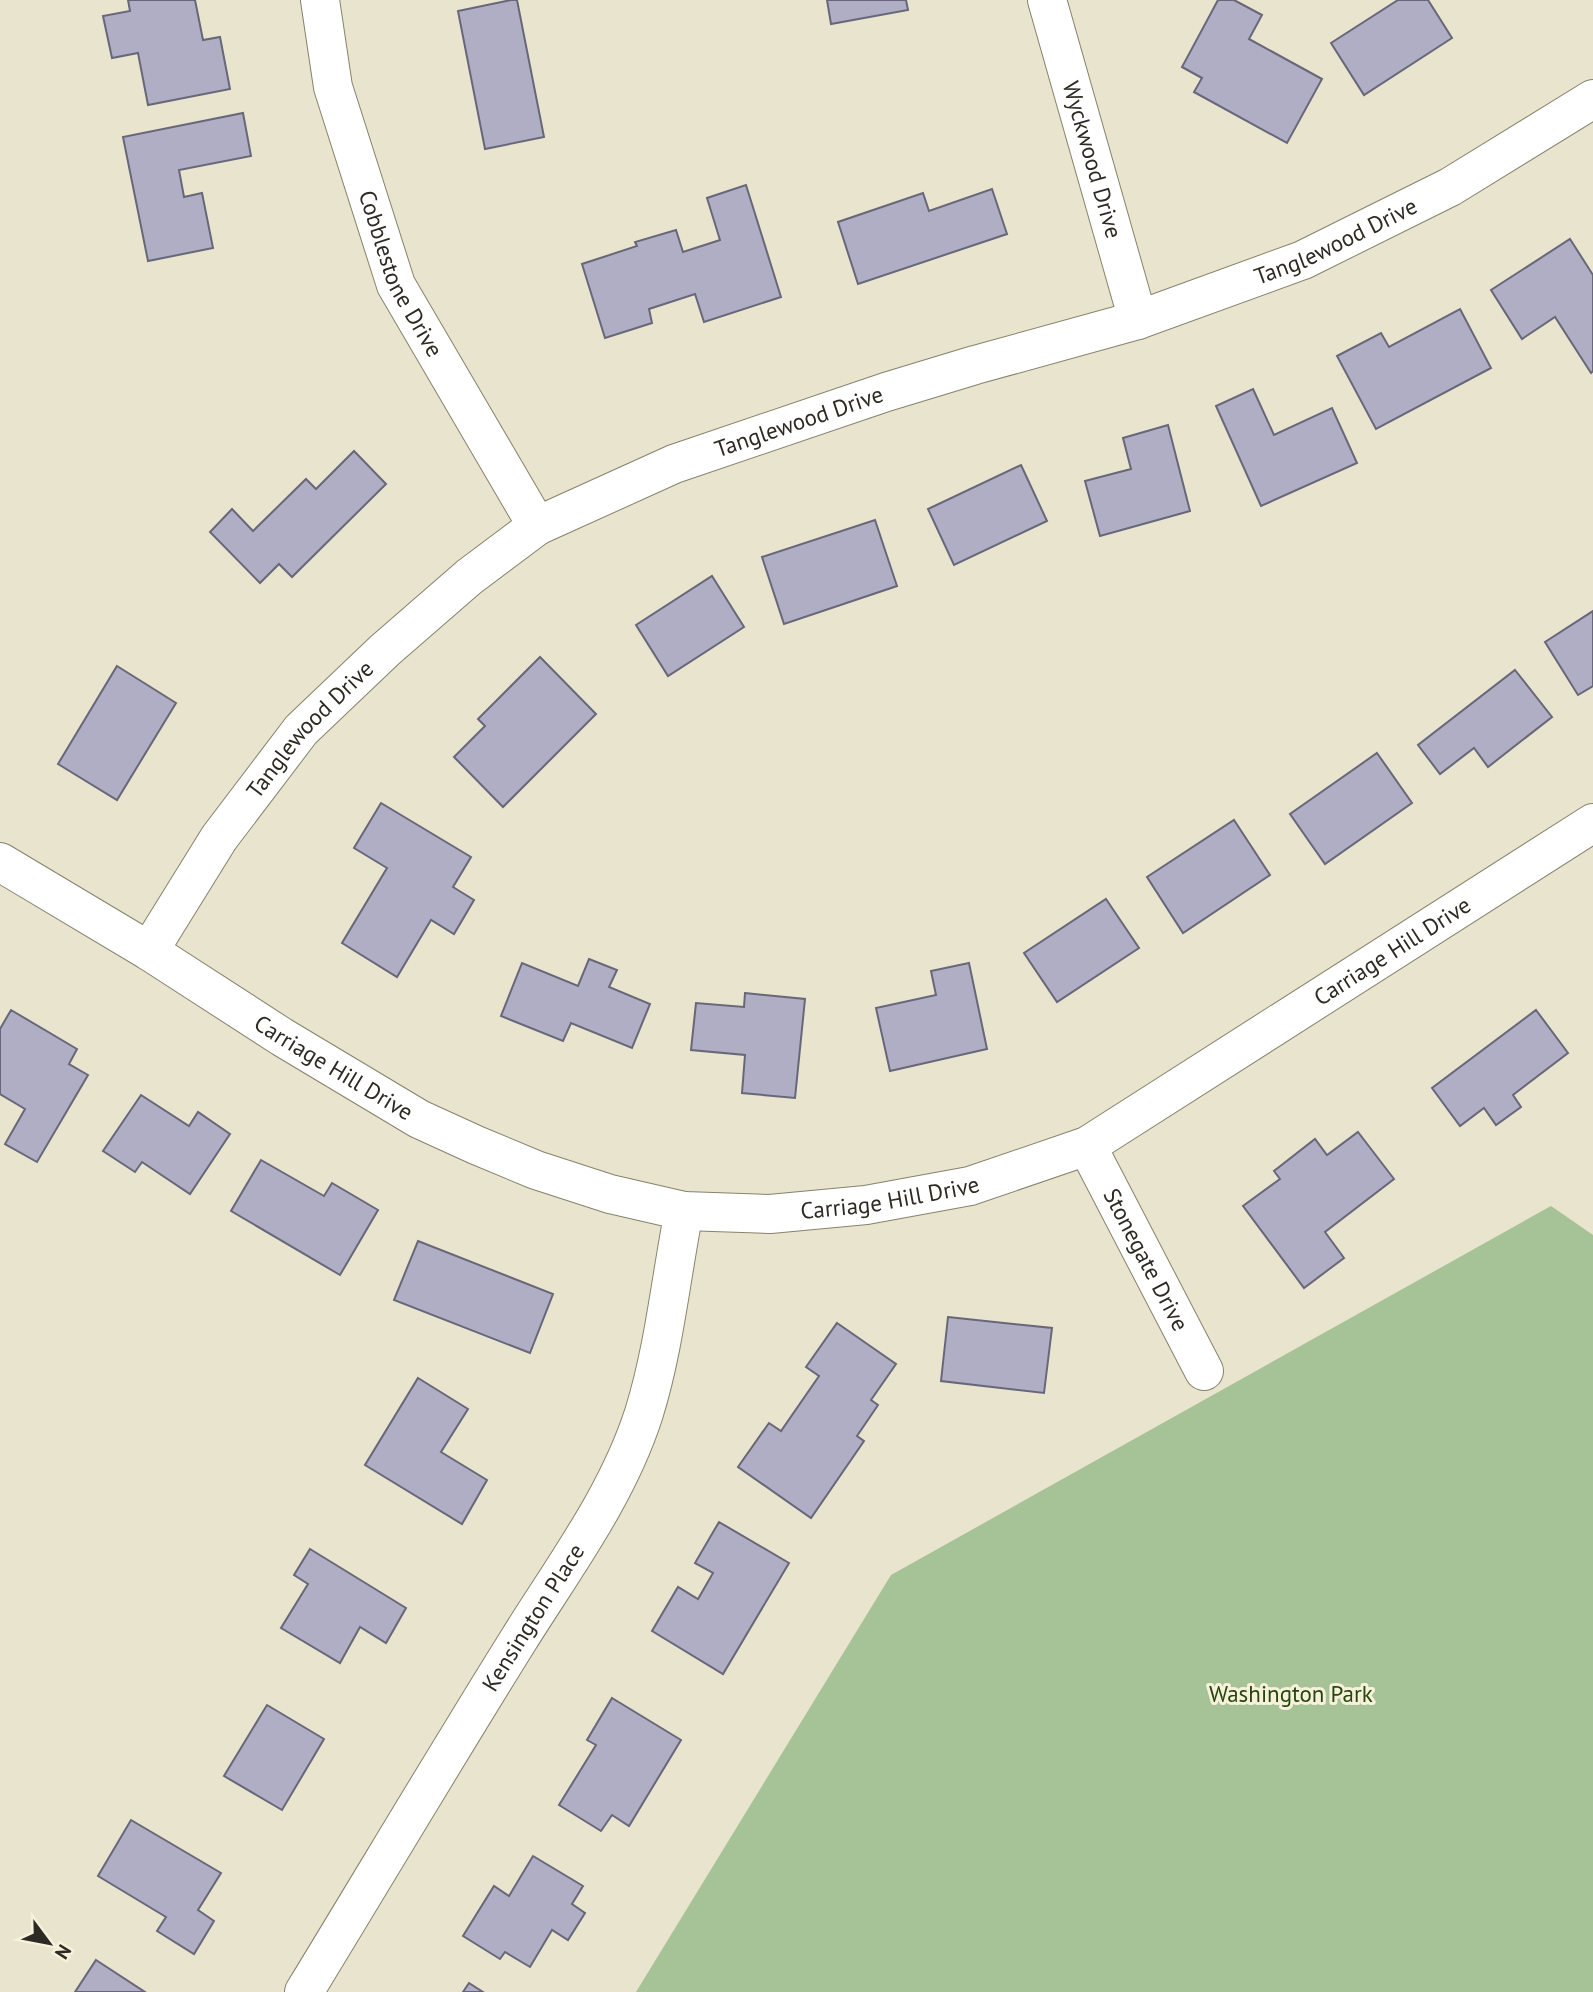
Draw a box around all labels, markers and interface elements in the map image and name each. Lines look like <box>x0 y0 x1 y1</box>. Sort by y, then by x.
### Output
street label: Wyckwood Drive <box>1057 78 1129 241</box>
street label: Cobblestone Drive <box>353 187 450 362</box>
street label: Tanglewood Drive <box>1250 191 1422 291</box>
street label: Tanglewood Drive <box>711 379 887 463</box>
street label: Tanglewood Drive <box>240 654 379 804</box>
street label: Carriage Hill Drive <box>1308 890 1476 1011</box>
street label: Carriage Hill Drive <box>249 1008 419 1126</box>
street label: Carriage Hill Drive <box>799 1169 983 1225</box>
street label: Stonegate Drive <box>1097 1183 1196 1336</box>
street label: Kensington Place <box>475 1538 590 1696</box>
park label: Washington Park <box>1209 1679 1373 1708</box>
north arrow <box>14 1908 84 1978</box>
text: N <box>50 1940 77 1964</box>

